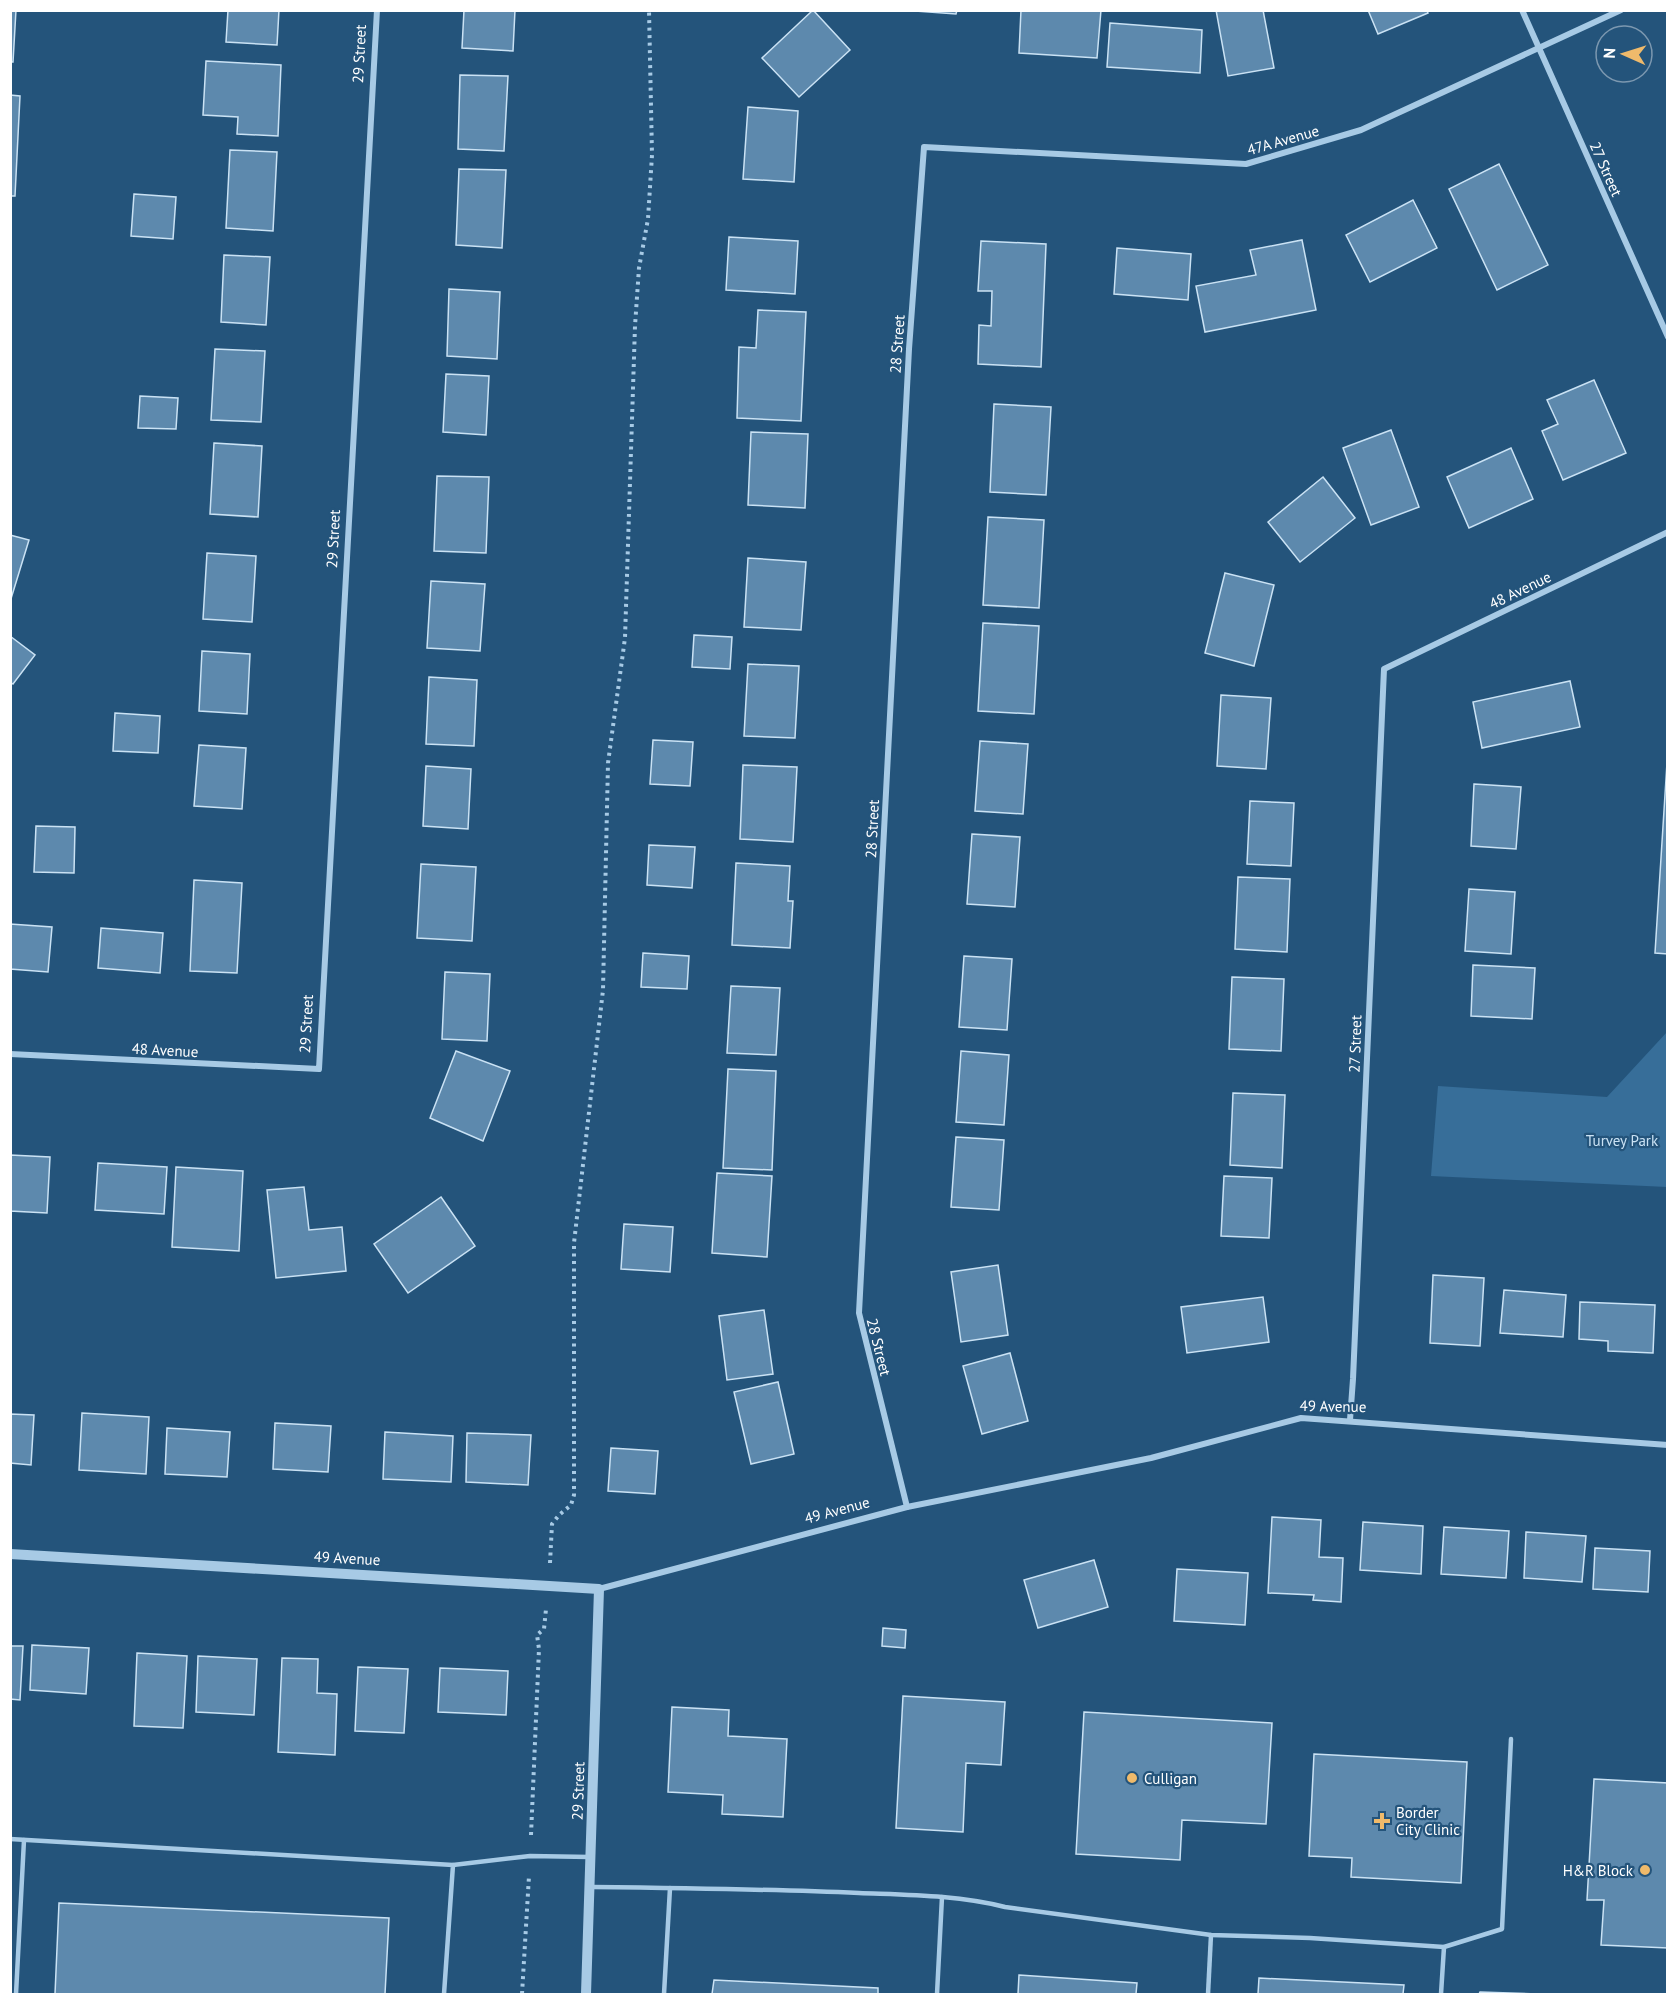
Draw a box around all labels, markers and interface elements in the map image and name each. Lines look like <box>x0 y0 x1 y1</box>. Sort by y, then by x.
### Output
street label: 29 Street <box>348 24 370 84</box>
north arrow <box>1594 24 1654 84</box>
text: N <box>1599 47 1619 59</box>
street label: 47A Avenue <box>1245 121 1321 159</box>
street label: 27 Street <box>1586 139 1626 199</box>
street label: 28 Street <box>885 314 909 374</box>
street label: 29 Street <box>322 509 344 569</box>
street label: 48 Avenue <box>1486 567 1554 613</box>
street label: 28 Street <box>861 799 883 859</box>
street label: 29 Street <box>295 994 317 1054</box>
street label: 27 Street <box>1344 1015 1366 1073</box>
street label: 48 Avenue <box>131 1039 199 1061</box>
park label: Turvey Park <box>1586 1131 1659 1150</box>
street label: 28 Street <box>863 1316 895 1378</box>
street label: 49 Avenue <box>1299 1396 1367 1416</box>
street label: 49 Avenue <box>802 1492 872 1528</box>
street label: 49 Avenue <box>313 1547 381 1569</box>
street label: 29 Street <box>567 1761 589 1821</box>
place label: Culligan <box>1144 1769 1197 1788</box>
marker: Culligan <box>1125 1771 1139 1785</box>
place label: Border City Clinic <box>1396 1803 1460 1839</box>
marker: Border City Clinic <box>1373 1812 1391 1830</box>
place label: H&R Block <box>1563 1861 1634 1880</box>
marker: H&R Block <box>1638 1863 1652 1877</box>

